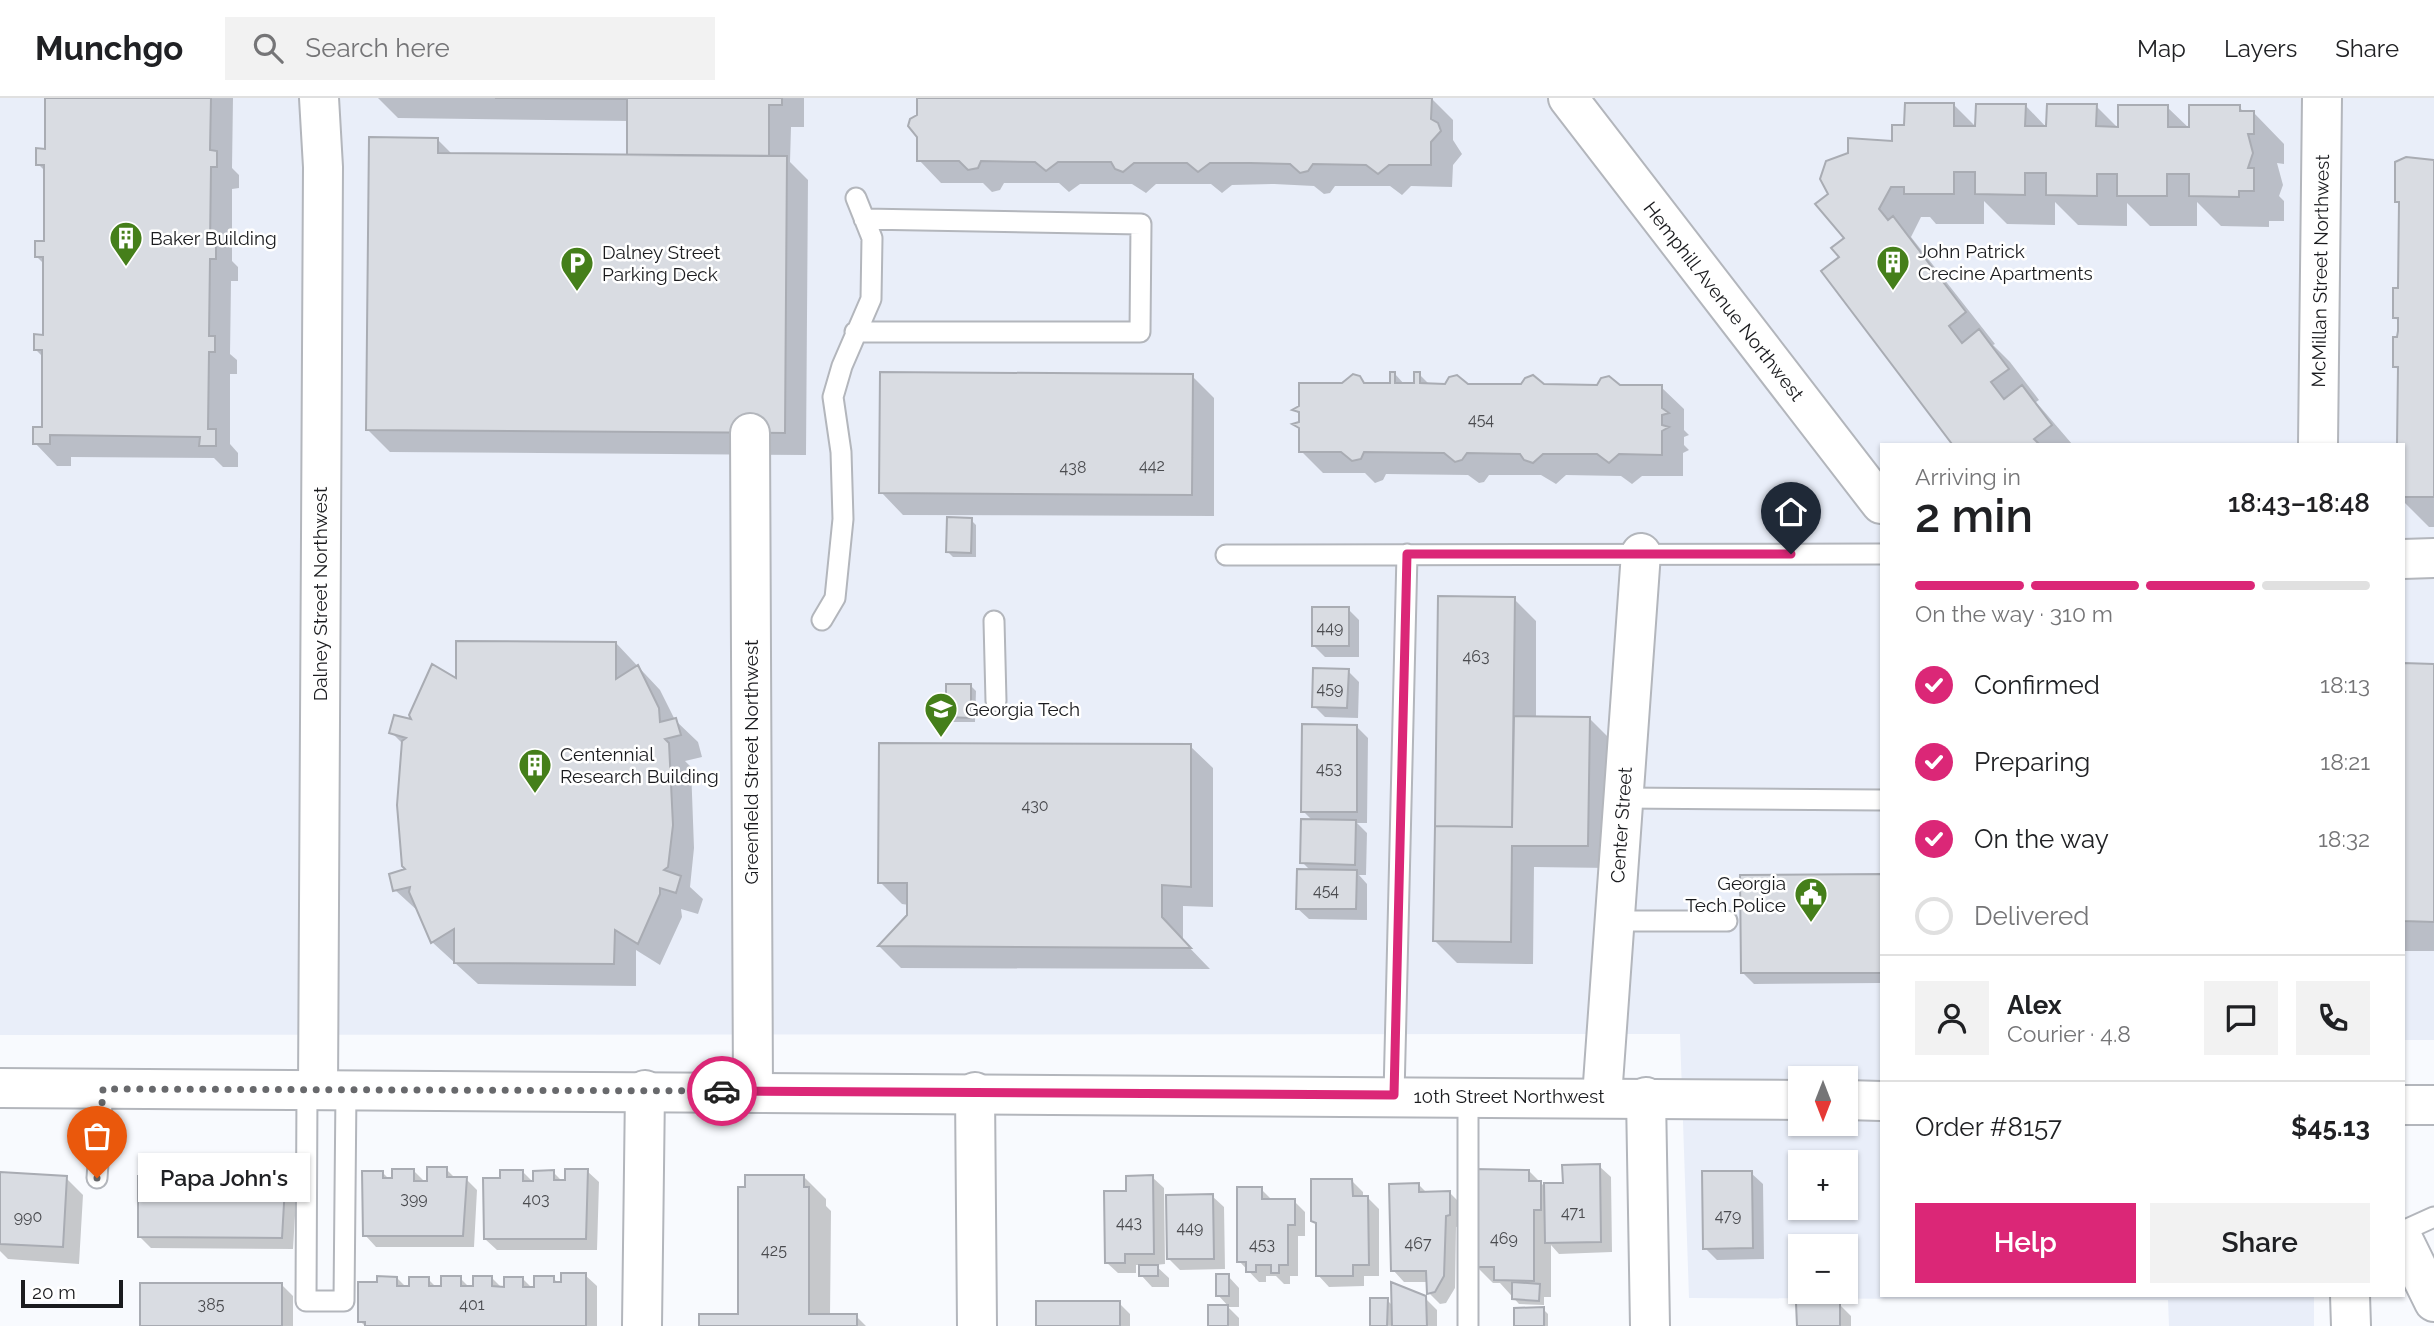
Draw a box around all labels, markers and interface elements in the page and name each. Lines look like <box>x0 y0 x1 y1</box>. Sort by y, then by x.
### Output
search box <box>225 17 715 80</box>
text: Munchgo <box>35 29 183 68</box>
icon: search <box>249 29 287 67</box>
text: Search here <box>305 33 450 63</box>
text: Map <box>2137 34 2186 63</box>
text: Layers <box>2224 34 2297 63</box>
text: Share <box>2335 34 2399 63</box>
street label: McMillan Street Northwest <box>2307 154 2333 388</box>
street label: Hemphill Avenue Northwest <box>1639 197 1809 405</box>
building icon: Baker Building <box>107 219 145 268</box>
place label: Baker Building <box>150 227 277 249</box>
place label: John Patrick Crecine Apartments <box>1918 240 2093 284</box>
place label: Dalney Street Parking Deck <box>602 241 721 285</box>
building icon: John Patrick Crecine Apartments <box>1874 243 1912 292</box>
parking icon: Dalney Street Parking Deck <box>558 244 596 293</box>
house number: 454 <box>1468 410 1494 429</box>
house number: 442 <box>1139 456 1165 475</box>
house number: 438 <box>1060 458 1086 477</box>
text: Arriving in <box>1915 463 2021 490</box>
pin <box>1761 482 1821 554</box>
street label: Dalney Street Northwest <box>309 486 331 701</box>
text: 18:43–18:48 <box>2228 488 2370 518</box>
text: 2 min <box>1915 489 2033 543</box>
icon: home <box>1772 493 1810 531</box>
text: On the way · 310 m <box>1915 600 2113 627</box>
house number: 449 <box>1317 618 1343 637</box>
street label: Greenfield Street Northwest <box>740 639 762 884</box>
house number: 463 <box>1463 647 1489 666</box>
icon: check <box>1915 666 1953 704</box>
text: Confirmed <box>1974 670 2100 700</box>
text: 18:13 <box>2320 671 2370 698</box>
house number: 459 <box>1317 679 1343 698</box>
school or university icon: Georgia Tech <box>922 690 960 739</box>
place label: Georgia Tech <box>965 698 1080 720</box>
place label: Centennial Research Building <box>560 743 719 787</box>
icon: check <box>1915 743 1953 781</box>
building icon: Centennial Research Building <box>516 746 554 795</box>
text: Preparing <box>1974 747 2090 777</box>
text: 18:21 <box>2320 748 2370 775</box>
house number: 453 <box>1316 759 1342 778</box>
street label: Center Street <box>1606 766 1636 884</box>
house number: 430 <box>1021 796 1049 815</box>
icon: check <box>1915 820 1953 858</box>
text: On the way <box>1974 824 2109 854</box>
text: 18:32 <box>2318 825 2370 852</box>
place label: Georgia Tech Police <box>1685 872 1786 916</box>
public building icon: Georgia Tech Police <box>1792 875 1830 924</box>
house number: 454 <box>1313 881 1339 900</box>
text: Delivered <box>1974 901 2089 931</box>
button: person <box>1915 981 1989 1055</box>
button: chat <box>2204 981 2278 1055</box>
button: phone <box>2296 981 2370 1055</box>
text: Alex <box>2007 990 2062 1020</box>
text: Courier · 4.8 <box>2007 1020 2131 1047</box>
courier <box>687 1056 757 1126</box>
north arrow <box>1788 1066 1858 1136</box>
map controls <box>1788 1066 1858 1304</box>
icon: car <box>703 1072 741 1110</box>
street label: 10th Street Northwest <box>1413 1085 1605 1107</box>
pin <box>67 1106 127 1178</box>
text: Order #8157 <box>1915 1112 2062 1142</box>
text: $45.13 <box>2291 1112 2370 1142</box>
icon: bag <box>78 1117 116 1155</box>
button: + <box>1788 1150 1858 1220</box>
callout: Papa John's <box>139 1154 310 1202</box>
text: Papa John's <box>160 1164 288 1191</box>
house number: 399 <box>400 1189 428 1208</box>
house number: 403 <box>522 1190 550 1209</box>
house number: 471 <box>1561 1203 1585 1222</box>
button: Help <box>1915 1203 2136 1283</box>
button: Share <box>2150 1203 2370 1283</box>
house number: 479 <box>1715 1206 1741 1225</box>
house number: 990 <box>14 1207 42 1226</box>
house number: 443 <box>1116 1213 1142 1232</box>
house number: 449 <box>1177 1218 1203 1237</box>
house number: 469 <box>1490 1229 1518 1248</box>
house number: 467 <box>1405 1234 1432 1253</box>
button: − <box>1788 1234 1858 1304</box>
house number: 453 <box>1249 1235 1275 1254</box>
house number: 425 <box>761 1241 787 1260</box>
scale bar <box>21 1277 122 1309</box>
text: 20 m <box>32 1281 76 1303</box>
house number: 385 <box>198 1295 225 1314</box>
house number: 401 <box>459 1295 485 1314</box>

